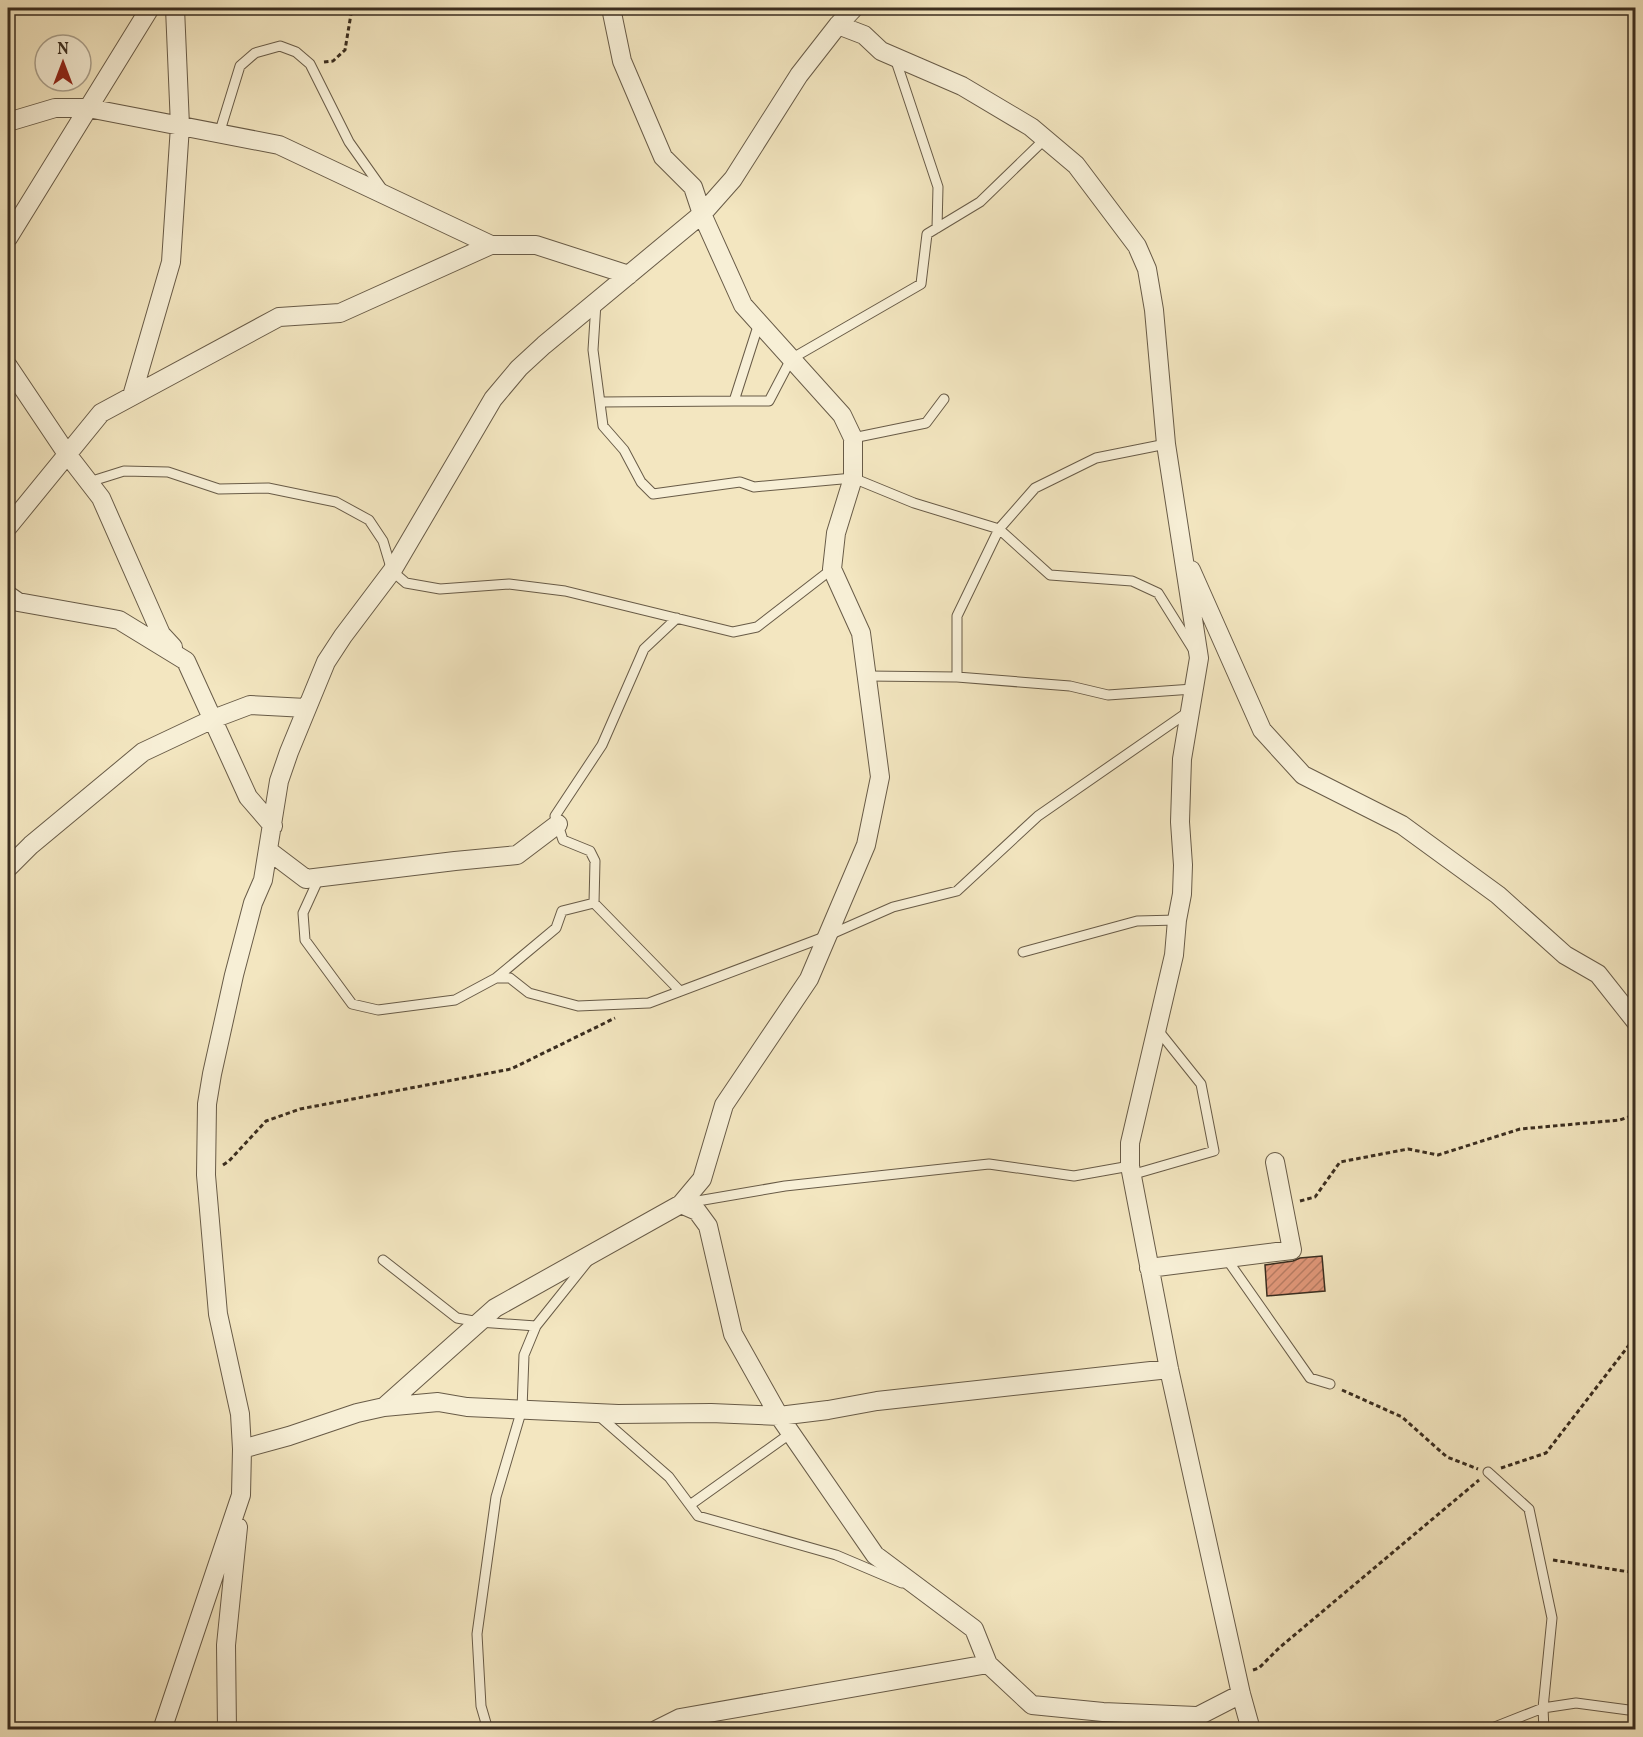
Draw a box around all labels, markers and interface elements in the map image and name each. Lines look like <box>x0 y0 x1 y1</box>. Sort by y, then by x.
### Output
north arrow <box>33 33 93 93</box>
text: N <box>57 39 69 61</box>

